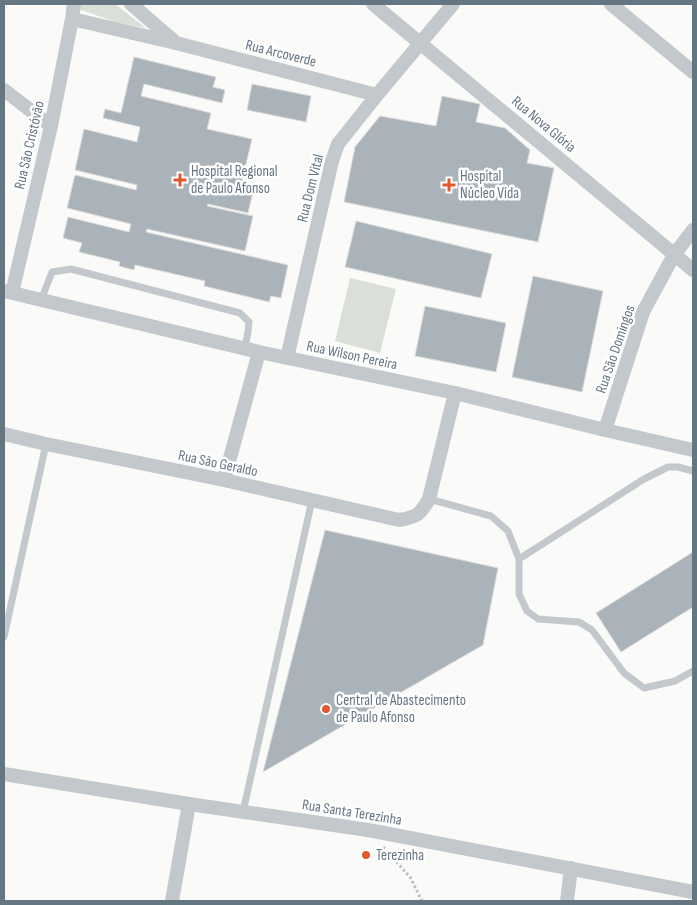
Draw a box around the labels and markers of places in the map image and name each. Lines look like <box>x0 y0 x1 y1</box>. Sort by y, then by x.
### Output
place label: Hospital Regional de Paulo Afonso <box>191 162 277 198</box>
place label: Hospital Núcleo Vida <box>460 167 519 203</box>
marker: Hospital Regional de Paulo Afonso <box>173 173 187 187</box>
marker: Hospital Núcleo Vida <box>442 178 456 192</box>
place label: Central de Abastecimento de Paulo Afonso <box>336 691 466 727</box>
marker: Central de Abastecimento de Paulo Afonso <box>320 703 332 715</box>
place label: Terezinha <box>376 846 424 865</box>
marker: Terezinha <box>360 849 372 861</box>

